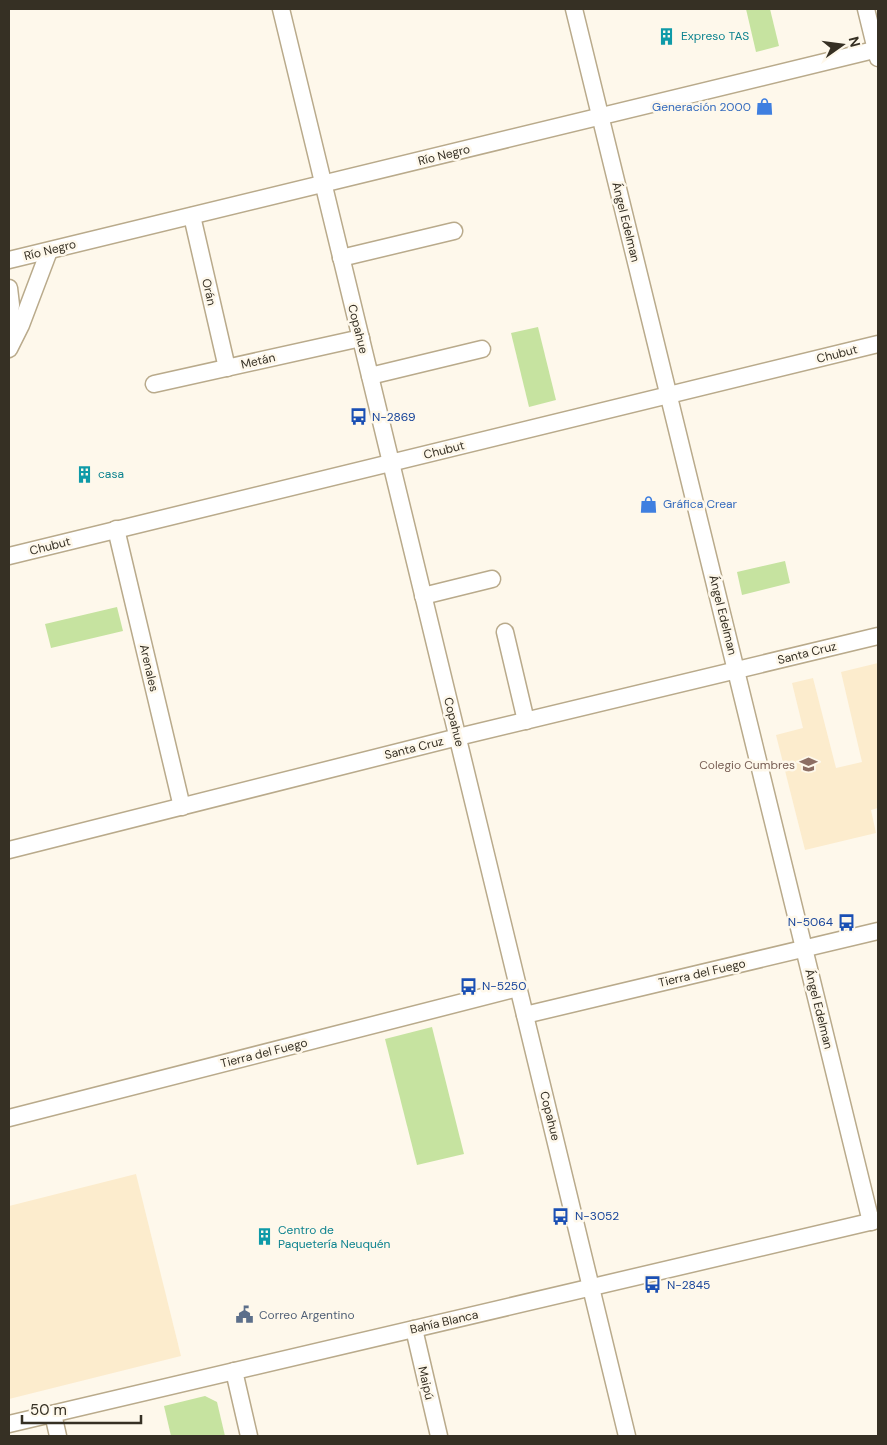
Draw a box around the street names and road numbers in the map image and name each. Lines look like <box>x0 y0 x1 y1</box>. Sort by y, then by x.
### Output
street label: Río Negro <box>416 141 472 169</box>
street label: Ángel Edelman <box>608 180 644 264</box>
street label: Río Negro <box>22 236 78 264</box>
street label: Orán <box>198 277 220 307</box>
street label: Copahue <box>344 303 372 356</box>
street label: Chubut <box>815 341 859 367</box>
street label: Metán <box>239 349 277 373</box>
street label: Chubut <box>422 437 466 463</box>
street label: Chubut <box>28 533 72 559</box>
street label: Ángel Edelman <box>705 573 741 657</box>
street label: Santa Cruz <box>776 638 838 668</box>
street label: Arenales <box>136 643 162 693</box>
street label: Copahue <box>440 696 468 749</box>
street label: Santa Cruz <box>383 733 445 763</box>
street label: Tierra del Fuego <box>657 955 747 991</box>
street label: Ángel Edelman <box>801 967 837 1051</box>
street label: Tierra del Fuego <box>219 1034 309 1072</box>
street label: Copahue <box>536 1090 564 1143</box>
street label: Bahía Blanca <box>408 1306 480 1338</box>
street label: Maipú <box>414 1365 438 1401</box>

